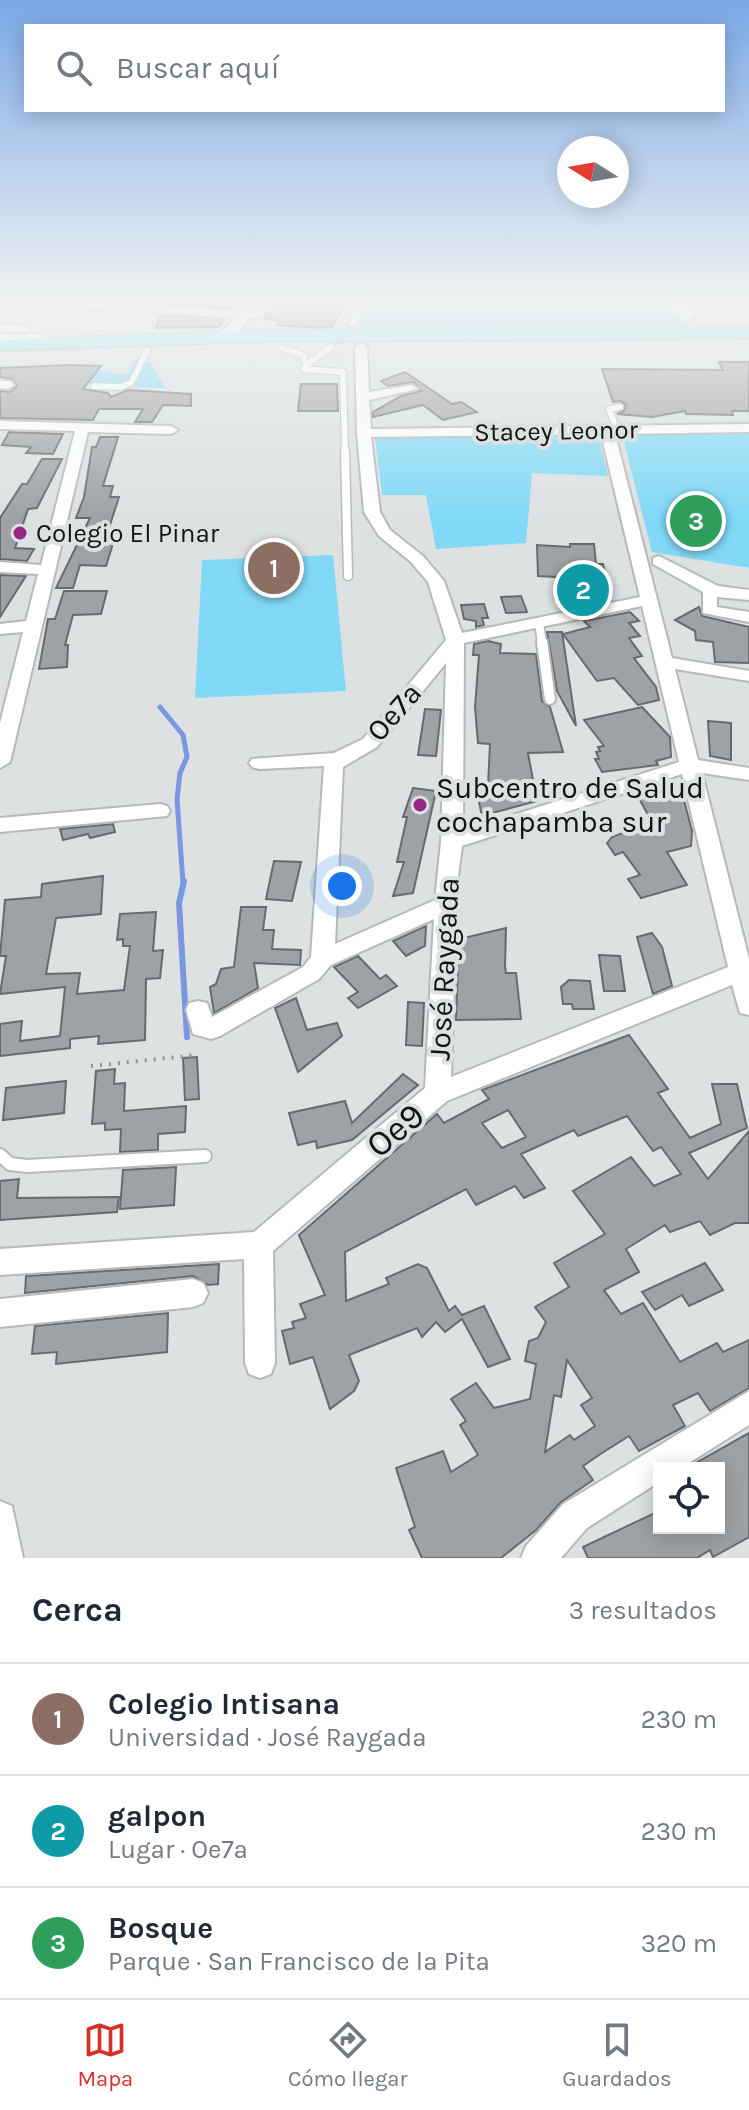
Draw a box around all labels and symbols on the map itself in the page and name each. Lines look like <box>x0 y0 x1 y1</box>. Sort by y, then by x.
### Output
north arrow <box>557 136 629 208</box>
street label: Stacey Leonor <box>474 414 639 448</box>
pin: 3 <box>670 491 722 551</box>
place label: Colegio El Pinar <box>36 518 220 549</box>
marker: Colegio El Pinar <box>11 524 29 542</box>
pin: 1 <box>248 538 300 598</box>
pin: 2 <box>557 560 609 620</box>
street label: Oe7a <box>359 676 429 748</box>
place label: Subcentro de Salud cochapamba sur <box>436 770 704 840</box>
marker: Subcentro de Salud cochapamba sur <box>411 796 429 814</box>
your location <box>322 866 362 906</box>
street label: José Raygada <box>421 877 467 1061</box>
street label: Oe9 <box>358 1094 432 1166</box>

